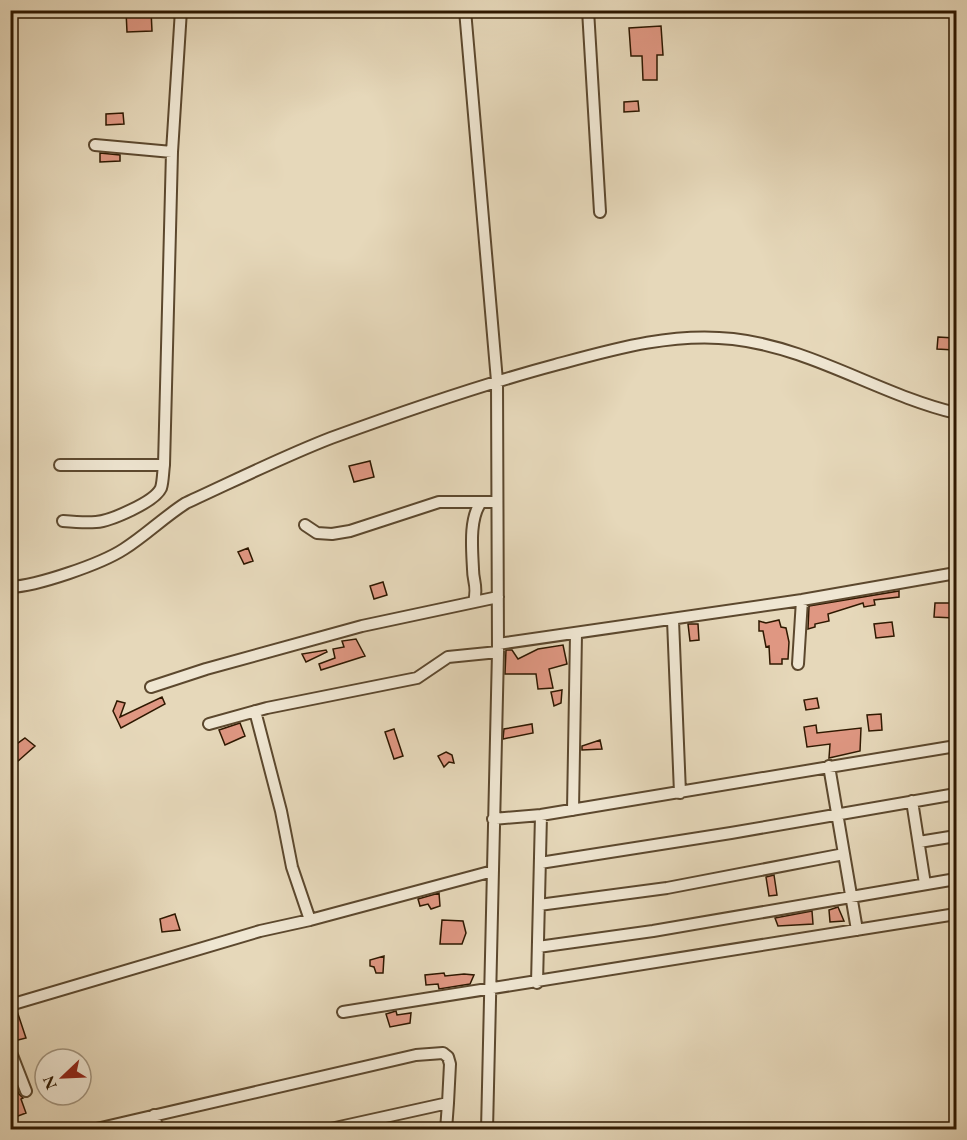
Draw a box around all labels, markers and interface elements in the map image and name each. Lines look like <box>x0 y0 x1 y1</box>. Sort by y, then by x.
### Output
north arrow <box>33 1047 93 1107</box>
text: N <box>37 1073 62 1093</box>

